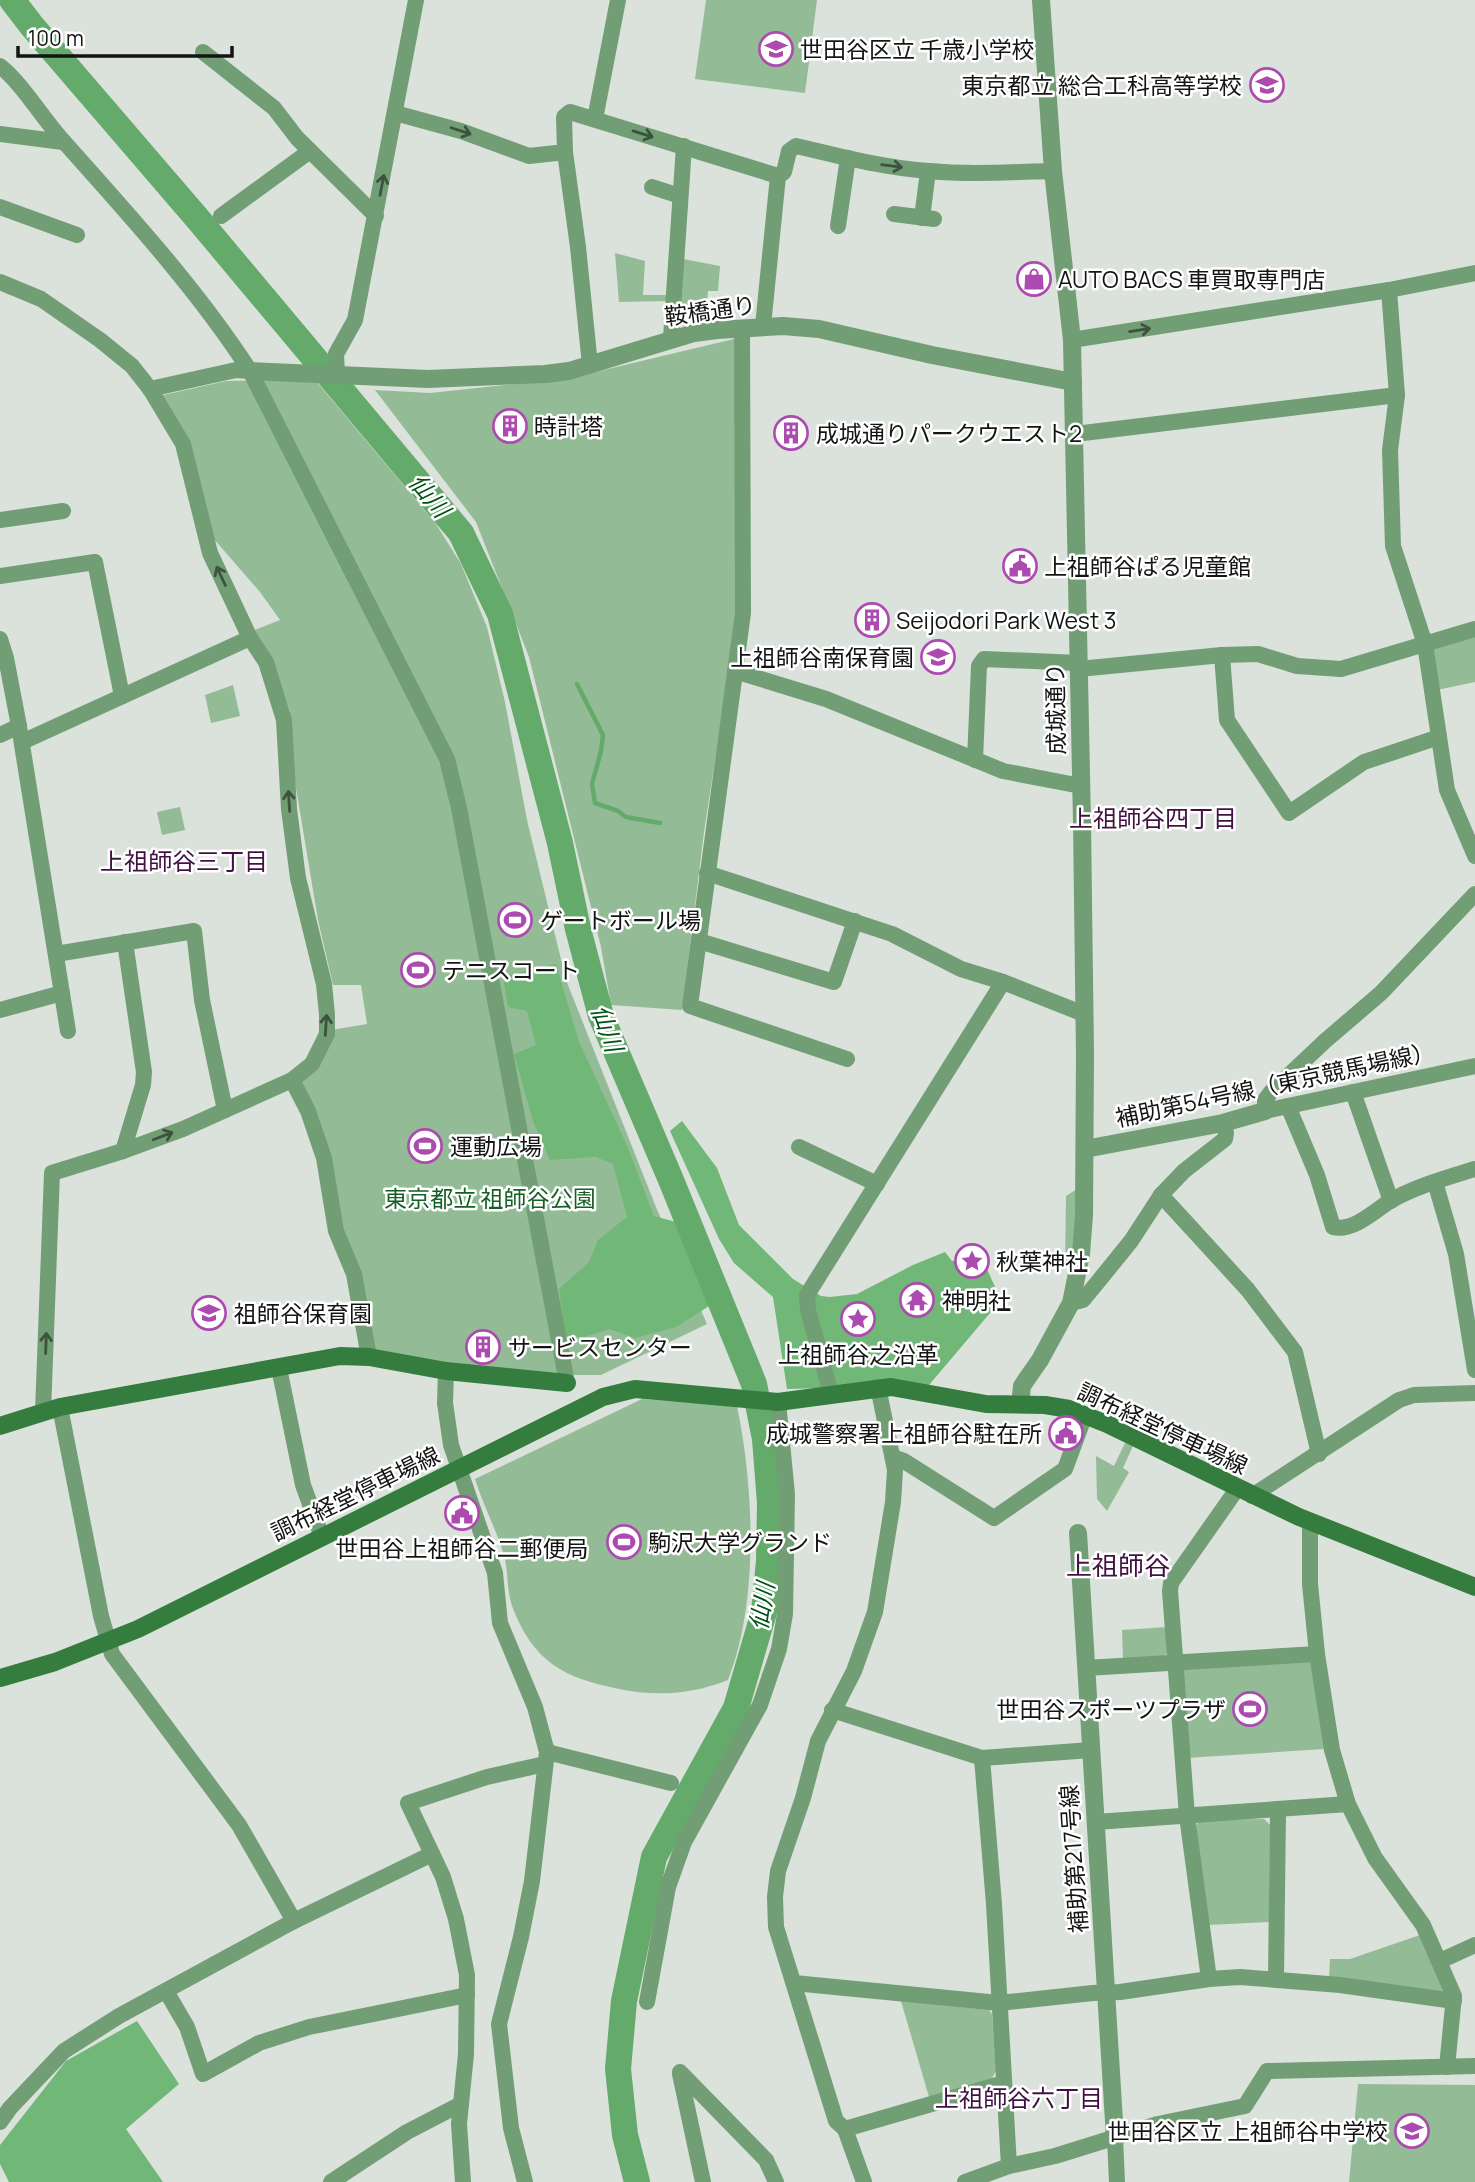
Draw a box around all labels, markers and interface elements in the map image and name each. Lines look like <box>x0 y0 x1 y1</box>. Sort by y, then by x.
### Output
scale bar <box>18 14 231 58</box>
text: 100 m <box>28 24 84 52</box>
school or university icon: 世田谷区立 千歳小学校 <box>757 30 795 68</box>
place label: 世田谷区立 千歳小学校 <box>800 33 1035 65</box>
school or university icon: 東京都立 総合工科高等学校 <box>1248 66 1286 104</box>
place label: 東京都立 総合工科高等学校 <box>961 69 1242 101</box>
one-way arrow <box>450 126 472 139</box>
one-way arrow <box>632 129 654 141</box>
one-way arrow <box>880 160 902 173</box>
one-way arrow <box>375 174 389 197</box>
shop icon: AUTO BACS 車買取専門店 <box>1015 260 1053 298</box>
place label: AUTO BACS 車買取専門店 <box>1058 263 1325 295</box>
street label: 鞍橋通り <box>662 288 758 332</box>
one-way arrow <box>1128 323 1151 336</box>
building icon: 時計塔 <box>491 407 529 445</box>
place label: 時計塔 <box>534 410 603 442</box>
building icon: 成城通りパークウエスト2 <box>772 414 810 452</box>
place label: 成城通りパークウエスト2 <box>816 417 1082 449</box>
water label: 仙川 <box>402 466 460 526</box>
public building icon: 上祖師谷ぱる児童館 <box>1001 547 1039 585</box>
place label: 上祖師谷ぱる児童館 <box>1044 550 1251 582</box>
one-way arrow <box>214 566 227 587</box>
building icon: Seijodori Park West 3 <box>853 601 891 639</box>
place label: Seijodori Park West 3 <box>896 604 1116 636</box>
school or university icon: 上祖師谷南保育園 <box>919 638 957 676</box>
place label: 上祖師谷南保育園 <box>730 641 914 673</box>
street label: 成城通り <box>1038 663 1072 755</box>
one-way arrow <box>282 790 295 813</box>
district label: 上祖師谷四丁目 <box>1069 801 1237 834</box>
district label: 上祖師谷三丁目 <box>100 844 268 877</box>
sports icon: ゲートボール場 <box>496 901 534 939</box>
place label: ゲートボール場 <box>540 904 701 936</box>
sports icon: テニスコート <box>399 951 437 989</box>
place label: テニスコート <box>442 954 580 986</box>
water label: 仙川 <box>584 1000 633 1059</box>
one-way arrow <box>320 1014 333 1037</box>
street label: 補助第54号線（東京競馬場線） <box>1112 1034 1438 1134</box>
sports icon: 運動広場 <box>406 1127 444 1165</box>
one-way arrow <box>152 1129 173 1142</box>
place label: 運動広場 <box>450 1130 542 1162</box>
park label: 東京都立 祖師谷公園 <box>384 1182 596 1214</box>
place icon: 秋葉神社 <box>953 1242 991 1280</box>
place label: 秋葉神社 <box>996 1245 1088 1277</box>
temple icon: 神明社 <box>898 1281 936 1319</box>
place label: 神明社 <box>942 1284 1011 1316</box>
school or university icon: 祖師谷保育園 <box>190 1294 228 1332</box>
place label: 祖師谷保育園 <box>234 1297 372 1329</box>
place icon: 上祖師谷之沿革 <box>839 1300 877 1338</box>
building icon: サービスセンター <box>464 1328 502 1366</box>
place label: サービスセンター <box>508 1331 692 1363</box>
one-way arrow <box>39 1332 52 1355</box>
place label: 上祖師谷之沿革 <box>778 1338 939 1370</box>
street label: 調布経堂停車場線 <box>1073 1375 1253 1481</box>
public building icon: 成城警察署上祖師谷駐在所 <box>1047 1414 1085 1452</box>
place label: 成城警察署上祖師谷駐在所 <box>766 1417 1042 1449</box>
street label: 調布経堂停車場線 <box>265 1438 445 1548</box>
public building icon: 世田谷上祖師谷二郵便局 <box>443 1494 481 1532</box>
sports icon: 駒沢大学グランド <box>605 1523 643 1561</box>
place label: 駒沢大学グランド <box>648 1526 832 1558</box>
place label: 世田谷上祖師谷二郵便局 <box>336 1532 589 1564</box>
district label: 上祖師谷 <box>1066 1547 1170 1583</box>
water label: 仙川 <box>741 1577 782 1632</box>
sports icon: 世田谷スポーツプラザ <box>1231 1690 1269 1728</box>
place label: 世田谷スポーツプラザ <box>996 1693 1226 1725</box>
street label: 補助第217号線 <box>1052 1784 1094 1934</box>
district label: 上祖師谷六丁目 <box>935 2081 1103 2114</box>
school or university icon: 世田谷区立 上祖師谷中学校 <box>1393 2112 1431 2150</box>
place label: 世田谷区立 上祖師谷中学校 <box>1107 2115 1388 2147</box>

